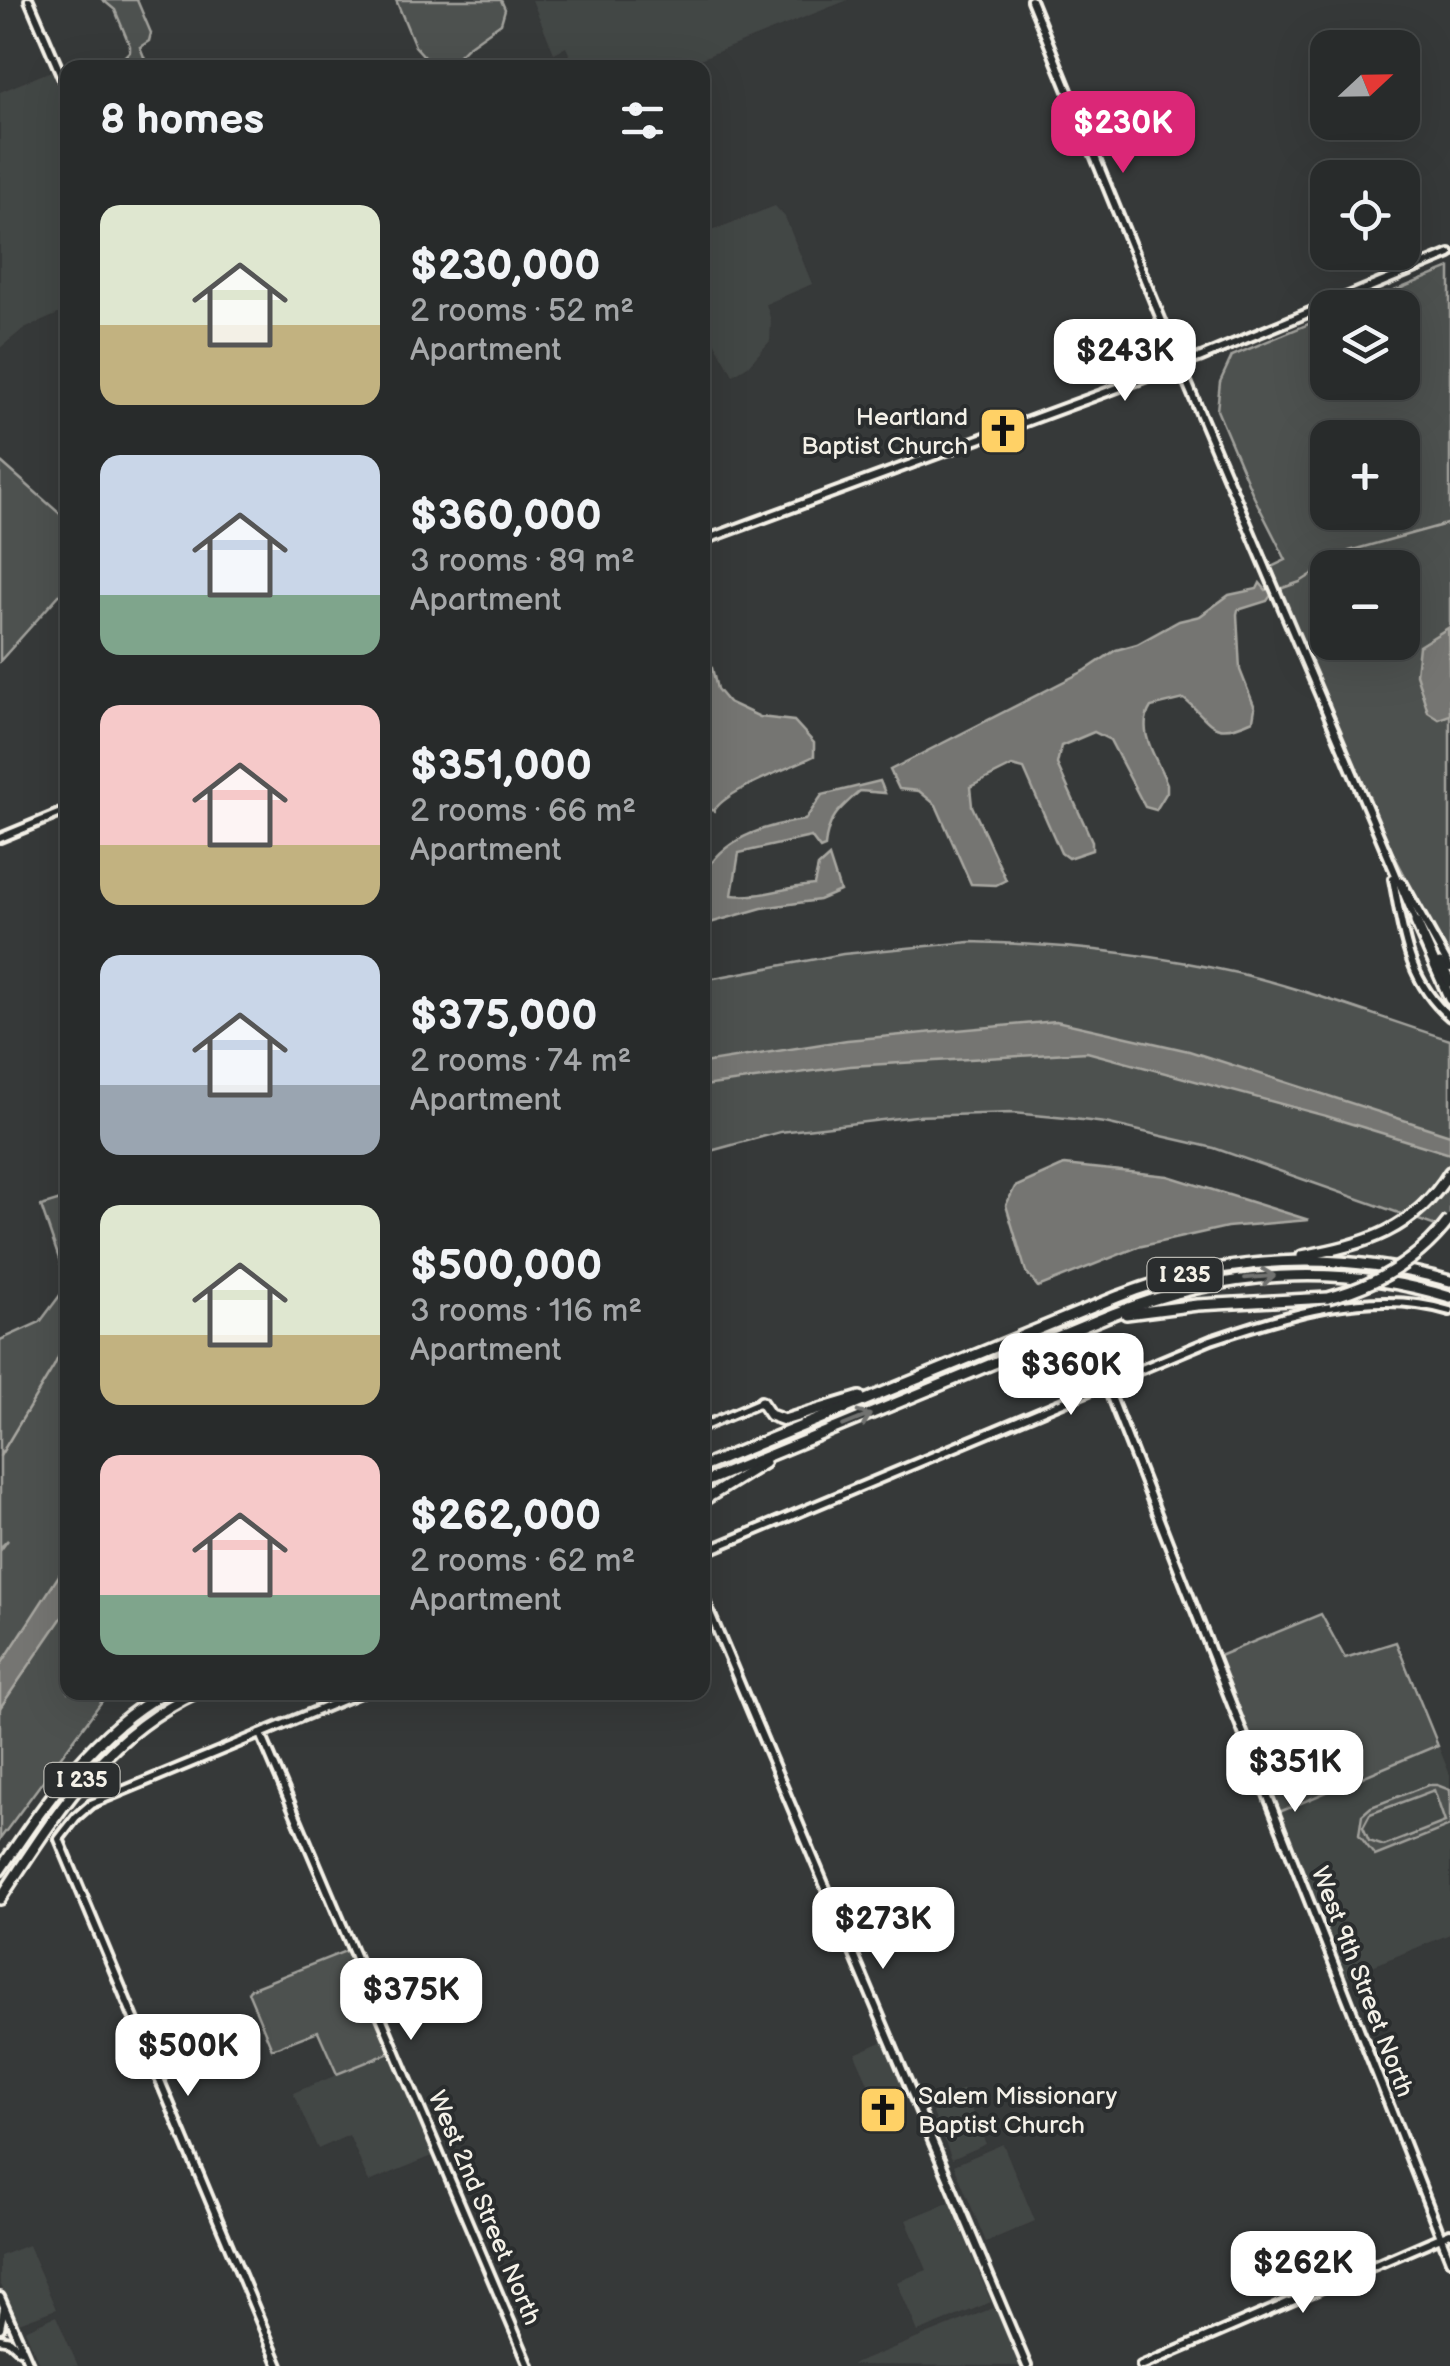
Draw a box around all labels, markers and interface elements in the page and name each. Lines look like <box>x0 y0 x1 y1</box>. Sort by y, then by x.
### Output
north arrow <box>1310 30 1420 140</box>
map controls <box>1310 30 1420 660</box>
pin: $230K <box>1053 91 1193 176</box>
icon: filters <box>615 93 670 148</box>
text: 8 homes <box>100 95 264 146</box>
text: $230K <box>1073 104 1173 143</box>
button: locate <box>1310 160 1420 270</box>
text: $230,000 <box>410 241 600 292</box>
icon: home <box>180 245 300 365</box>
button: layers <box>1310 290 1420 400</box>
text: 2 rooms · 52 m² <box>410 292 634 331</box>
pin: $243K <box>1055 319 1195 404</box>
text: Apartment <box>410 331 561 370</box>
text: $243K <box>1076 332 1174 371</box>
place label: Heartland Baptist Church <box>801 402 968 462</box>
church icon: Heartland Baptist Church <box>977 405 1029 457</box>
button: + <box>1310 420 1420 530</box>
text: $360,000 <box>410 491 602 542</box>
icon: home <box>180 495 300 615</box>
text: 3 rooms · 89 m² <box>410 542 635 581</box>
button: − <box>1310 550 1420 660</box>
text: Apartment <box>410 581 561 620</box>
text: $351,000 <box>410 741 592 792</box>
icon: home <box>180 745 300 865</box>
text: 2 rooms · 66 m² <box>410 792 636 831</box>
text: Apartment <box>410 831 561 870</box>
text: $375,000 <box>410 991 597 1042</box>
icon: home <box>180 995 300 1115</box>
text: 2 rooms · 74 m² <box>410 1042 631 1081</box>
text: Apartment <box>410 1081 561 1120</box>
text: $500,000 <box>410 1241 602 1292</box>
icon: home <box>180 1245 300 1365</box>
road number: I 235 <box>1148 1258 1222 1292</box>
one-way arrow <box>1244 1268 1276 1287</box>
text: 3 rooms · 116 m² <box>410 1292 642 1331</box>
text: Apartment <box>410 1331 561 1370</box>
pin: $360K <box>1001 1333 1141 1418</box>
text: $360K <box>1021 1346 1121 1385</box>
one-way arrow <box>842 1409 872 1427</box>
text: $262,000 <box>410 1491 601 1542</box>
icon: home <box>180 1495 300 1615</box>
text: 2 rooms · 62 m² <box>410 1542 635 1581</box>
text: Apartment <box>410 1581 561 1620</box>
pin: $351K <box>1225 1730 1365 1815</box>
text: $351K <box>1248 1743 1342 1782</box>
road number: I 235 <box>44 1763 120 1797</box>
street label: West 9th Street North <box>1304 1862 1420 2102</box>
pin: $273K <box>813 1887 953 1972</box>
text: $273K <box>834 1900 932 1939</box>
pin: $375K <box>341 1958 481 2043</box>
text: $375K <box>362 1971 460 2010</box>
pin: $500K <box>118 2014 258 2099</box>
text: $500K <box>137 2027 239 2066</box>
place label: Salem Missionary Baptist Church <box>918 2081 1118 2141</box>
church icon: Salem Missionary Baptist Church <box>857 2084 909 2136</box>
street label: West 2nd Street North <box>421 2086 547 2330</box>
pin: $262K <box>1233 2231 1373 2316</box>
text: $262K <box>1253 2244 1353 2283</box>

